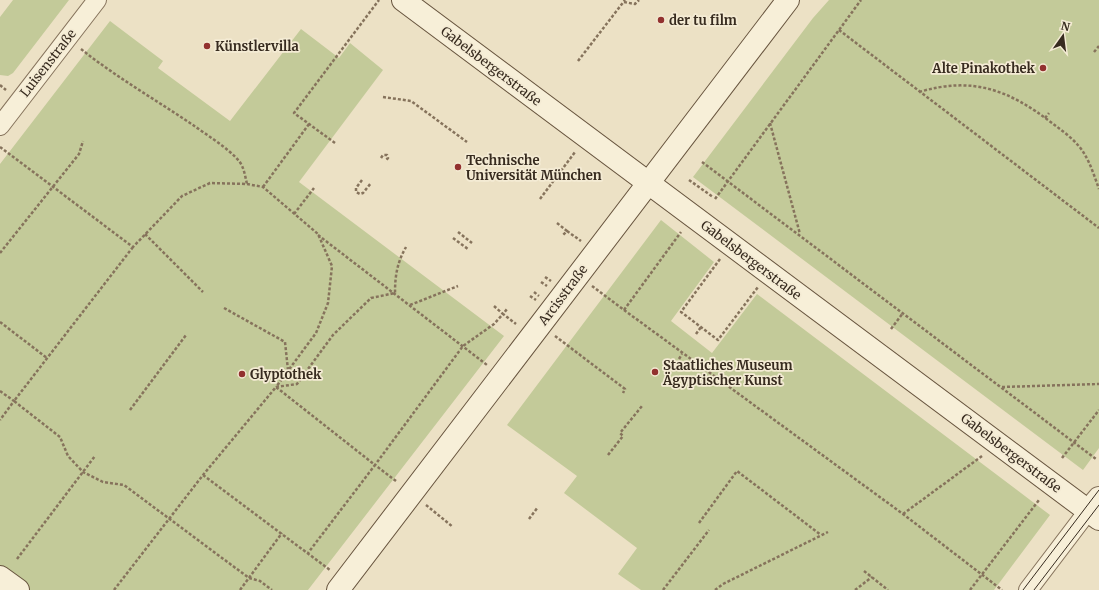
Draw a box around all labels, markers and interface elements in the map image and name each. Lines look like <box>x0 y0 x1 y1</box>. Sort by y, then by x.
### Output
place label: der tu film <box>669 12 737 29</box>
marker: der tu film <box>656 15 666 25</box>
north arrow <box>1043 16 1083 56</box>
text: N <box>1060 18 1072 34</box>
street label: Gabelsbergerstraße <box>437 23 545 110</box>
street label: Luisenstraße <box>16 25 80 100</box>
place label: Künstlervilla <box>215 38 299 55</box>
marker: Künstlervilla <box>202 41 212 51</box>
place label: Alte Pinakothek <box>931 60 1036 77</box>
marker: Alte Pinakothek <box>1038 63 1048 73</box>
place label: Technische Universität München <box>466 152 602 184</box>
marker: Technische Universität München <box>453 162 463 172</box>
street label: Gabelsbergerstraße <box>697 217 805 304</box>
street label: Arcisstraße <box>534 261 591 329</box>
place label: Staatliches Museum Ägyptischer Kunst <box>662 357 793 389</box>
place label: Glyptothek <box>250 366 322 383</box>
marker: Staatliches Museum Ägyptischer Kunst <box>650 367 660 377</box>
marker: Glyptothek <box>237 369 247 379</box>
street label: Gabelsbergerstraße <box>957 410 1065 497</box>

